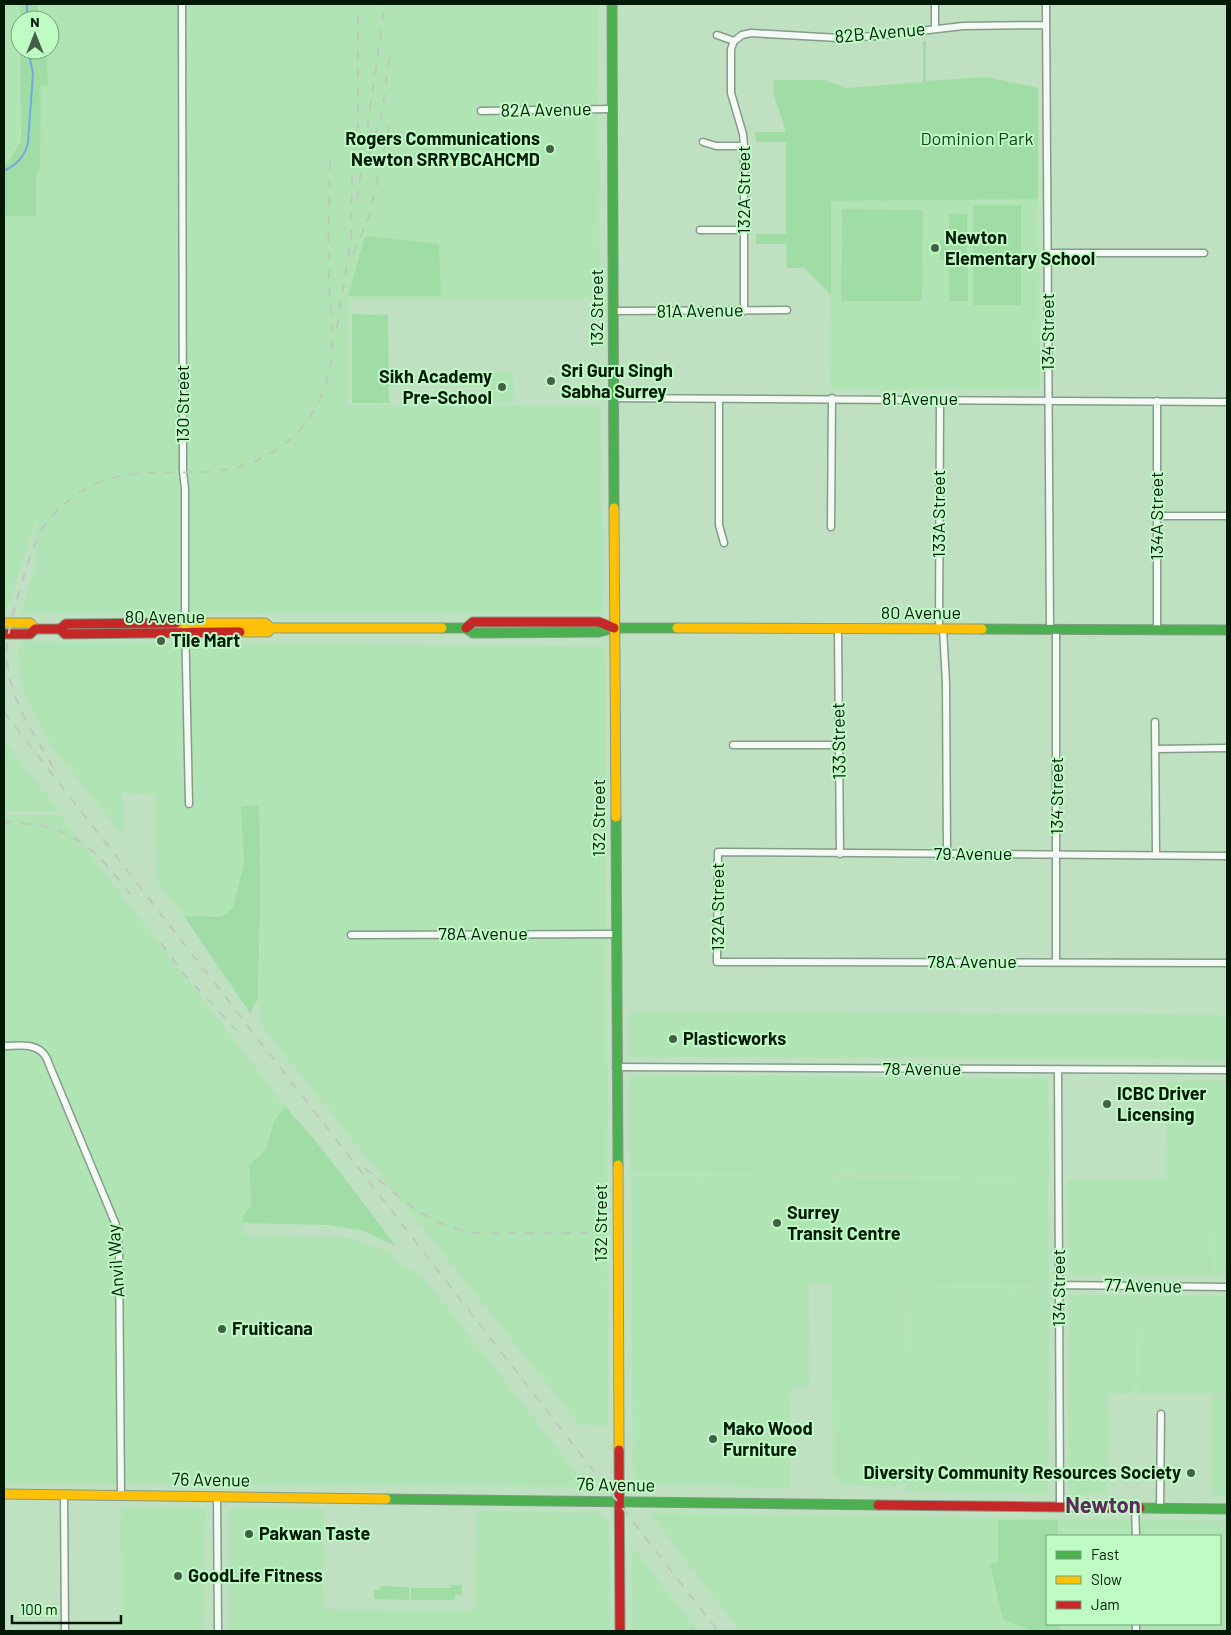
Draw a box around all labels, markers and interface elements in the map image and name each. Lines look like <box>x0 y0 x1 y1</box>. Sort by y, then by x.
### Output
north arrow <box>10 10 60 60</box>
text: N <box>30 13 40 30</box>
street label: 82B Avenue <box>834 17 926 47</box>
street label: 82A Avenue <box>500 97 592 121</box>
place label: Rogers Communications Newton SRRYBCAHCMD <box>345 127 540 170</box>
park label: Dominion Park <box>920 127 1034 149</box>
marker: Rogers Communications Newton SRRYBCAHCMD <box>544 143 556 155</box>
street label: 132A Street <box>732 146 754 234</box>
place label: Newton Elementary School <box>945 226 1095 269</box>
marker: Newton Elementary School <box>929 242 941 254</box>
street label: 132 Street <box>585 269 607 347</box>
street label: 134 Street <box>1036 293 1058 371</box>
street label: 81A Avenue <box>656 298 744 322</box>
place label: Sri Guru Singh Sabha Surrey <box>561 359 673 402</box>
street label: 130 Street <box>171 365 193 443</box>
place label: Sikh Academy Pre-School <box>379 365 492 408</box>
marker: Sri Guru Singh Sabha Surrey <box>545 375 557 387</box>
marker: Sikh Academy Pre-School <box>496 381 508 393</box>
street label: 81 Avenue <box>882 387 958 409</box>
street label: 133A Street <box>927 470 949 558</box>
street label: 134A Street <box>1145 471 1167 561</box>
street label: 80 Avenue <box>881 601 961 623</box>
street label: 80 Avenue <box>125 605 205 627</box>
place label: Tile Mart <box>171 629 240 651</box>
marker: Tile Mart <box>155 635 167 647</box>
street label: 133 Street <box>826 702 850 780</box>
street label: 134 Street <box>1045 757 1067 835</box>
street label: 132 Street <box>587 779 609 857</box>
street label: 79 Avenue <box>934 842 1012 864</box>
street label: 132A Street <box>706 863 728 951</box>
street label: 78A Avenue <box>438 922 528 944</box>
street label: 78A Avenue <box>927 950 1017 972</box>
place label: Plasticworks <box>683 1027 786 1049</box>
marker: Plasticworks <box>667 1033 679 1045</box>
street label: 78 Avenue <box>883 1057 961 1079</box>
place label: ICBC Driver Licensing <box>1117 1082 1207 1125</box>
marker: ICBC Driver Licensing <box>1101 1098 1113 1110</box>
street label: 132 Street <box>589 1184 611 1262</box>
place label: Surrey Transit Centre <box>787 1201 901 1244</box>
marker: Surrey Transit Centre <box>771 1217 783 1229</box>
street label: Anvil Way <box>101 1224 129 1299</box>
street label: 134 Street <box>1047 1249 1069 1327</box>
street label: 77 Avenue <box>1104 1273 1182 1297</box>
place label: Fruiticana <box>232 1317 313 1339</box>
marker: Fruiticana <box>216 1323 228 1335</box>
place label: Mako Wood Furniture <box>723 1417 813 1460</box>
marker: Mako Wood Furniture <box>707 1433 719 1445</box>
place label: Diversity Community Resources Society <box>863 1461 1181 1483</box>
street label: 76 Avenue <box>172 1467 251 1491</box>
marker: Diversity Community Resources Society <box>1185 1467 1197 1479</box>
street label: 76 Avenue <box>577 1472 656 1496</box>
district label: Newton <box>1065 1491 1141 1517</box>
place label: Pakwan Taste <box>259 1522 370 1544</box>
marker: Pakwan Taste <box>243 1528 255 1540</box>
legend <box>1046 1535 1221 1625</box>
text: Fast <box>1091 1545 1119 1563</box>
place label: GoodLife Fitness <box>188 1564 323 1586</box>
marker: GoodLife Fitness <box>172 1570 184 1582</box>
text: Slow <box>1091 1570 1122 1588</box>
scale bar <box>12 1592 121 1624</box>
text: Jam <box>1091 1595 1120 1613</box>
text: 100 m <box>20 1600 58 1618</box>

